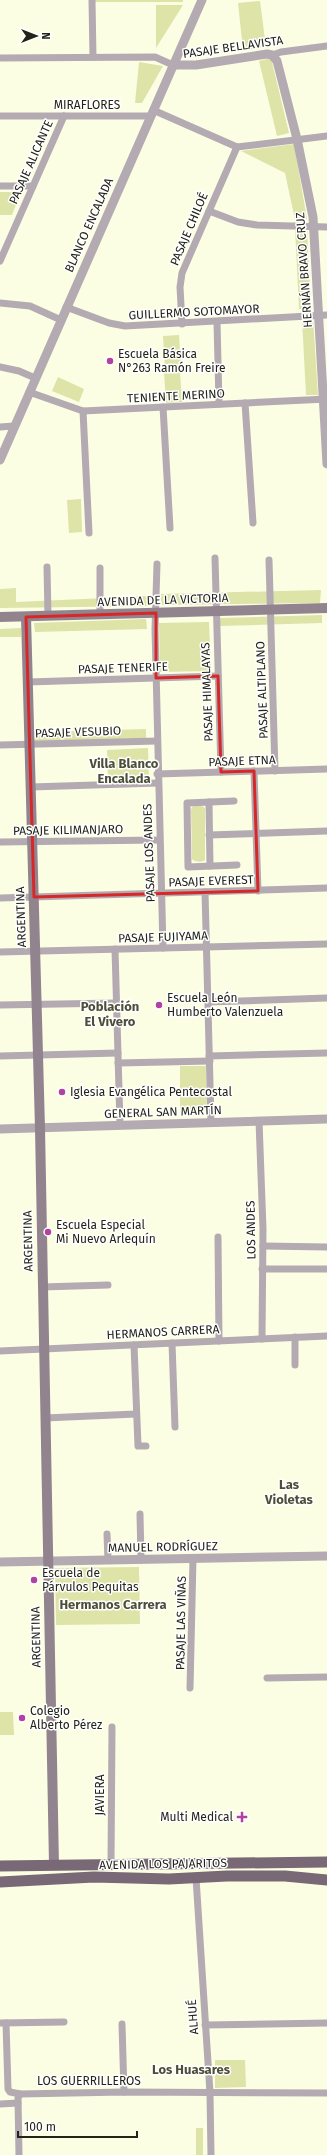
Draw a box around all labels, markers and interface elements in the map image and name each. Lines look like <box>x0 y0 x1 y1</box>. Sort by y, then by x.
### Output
north arrow <box>16 16 56 56</box>
text: N <box>39 32 52 40</box>
street label: PASAJE BELLAVISTA <box>182 33 284 61</box>
street label: MIRAFLORES <box>54 98 121 112</box>
street label: PASAJE ALICANTE <box>6 118 56 206</box>
street label: BLANCO ENCALADA <box>62 176 116 274</box>
street label: PASAJE CHILOÉ <box>166 190 211 268</box>
street label: HERNÁN BRAVO CRUZ <box>292 212 315 328</box>
street label: GUILLERMO SOTOMAYOR <box>128 302 260 322</box>
place label: Escuela Básica N°263 Ramón Freire <box>118 347 226 375</box>
marker: Escuela Básica N°263 Ramón Freire <box>105 356 115 366</box>
street label: TENIENTE MERINO <box>127 386 225 406</box>
street label: AVENIDA DE LA VICTORIA <box>97 591 229 609</box>
street label: PASAJE ALTIPLANO <box>253 641 271 739</box>
street label: PASAJE HIMALAYAS <box>198 642 216 742</box>
street label: PASAJE TENERIFE <box>78 659 168 677</box>
street label: PASAJE VESUBIO <box>35 723 121 741</box>
street label: PASAJE ETNA <box>208 753 276 769</box>
district label: Villa Blanco Encalada <box>89 756 159 786</box>
street label: PASAJE LOS ANDES <box>140 803 158 903</box>
street label: PASAJE KILIMANJARO <box>13 822 123 838</box>
street label: PASAJE EVEREST <box>168 872 255 889</box>
street label: ARGENTINA <box>13 886 29 948</box>
street label: PASAJE FUJIYAMA <box>118 928 208 946</box>
place label: Escuela León Humberto Valenzuela <box>167 991 283 1019</box>
district label: Población El Vivero <box>81 999 139 1029</box>
marker: Escuela León Humberto Valenzuela <box>154 1000 164 1010</box>
place label: Iglesia Evangélica Pentecostal <box>70 1085 232 1099</box>
marker: Iglesia Evangélica Pentecostal <box>57 1087 67 1097</box>
street label: GENERAL SAN MARTÍN <box>104 1102 222 1121</box>
street label: LOS ANDES <box>243 1200 259 1260</box>
street label: ARGENTINA <box>20 1210 36 1272</box>
place label: Escuela Especial Mi Nuevo Arlequín <box>56 1218 156 1246</box>
marker: Escuela Especial Mi Nuevo Arlequín <box>43 1227 53 1237</box>
street label: HERMANOS CARRERA <box>106 1322 220 1342</box>
district label: Las Violetas <box>264 1477 314 1507</box>
street label: MANUEL RODRÍGUEZ <box>108 1538 218 1555</box>
place label: Escuela de Párvulos Pequitas <box>42 1566 139 1594</box>
marker: Escuela de Párvulos Pequitas <box>29 1575 39 1585</box>
street label: PASAJE LAS VIÑAS <box>172 1575 189 1670</box>
district label: Hermanos Carrera <box>59 1597 167 1612</box>
street label: ARGENTINA <box>28 1606 44 1668</box>
place label: Colegio Alberto Pérez <box>30 1704 102 1732</box>
marker: Colegio Alberto Pérez <box>17 1713 27 1723</box>
street label: JAVIERA <box>93 1774 107 1816</box>
place label: Multi Medical <box>160 1810 233 1824</box>
marker: Multi Medical <box>236 1811 248 1823</box>
street label: AVENIDA LOS PAJARITOS <box>99 1856 227 1872</box>
street label: ALHUÉ <box>184 1999 201 2035</box>
district label: Los Huasares <box>152 2062 231 2077</box>
street label: LOS GUERRILLEROS <box>37 2074 141 2088</box>
scale bar <box>18 2113 137 2139</box>
text: 100 m <box>24 2120 56 2134</box>

